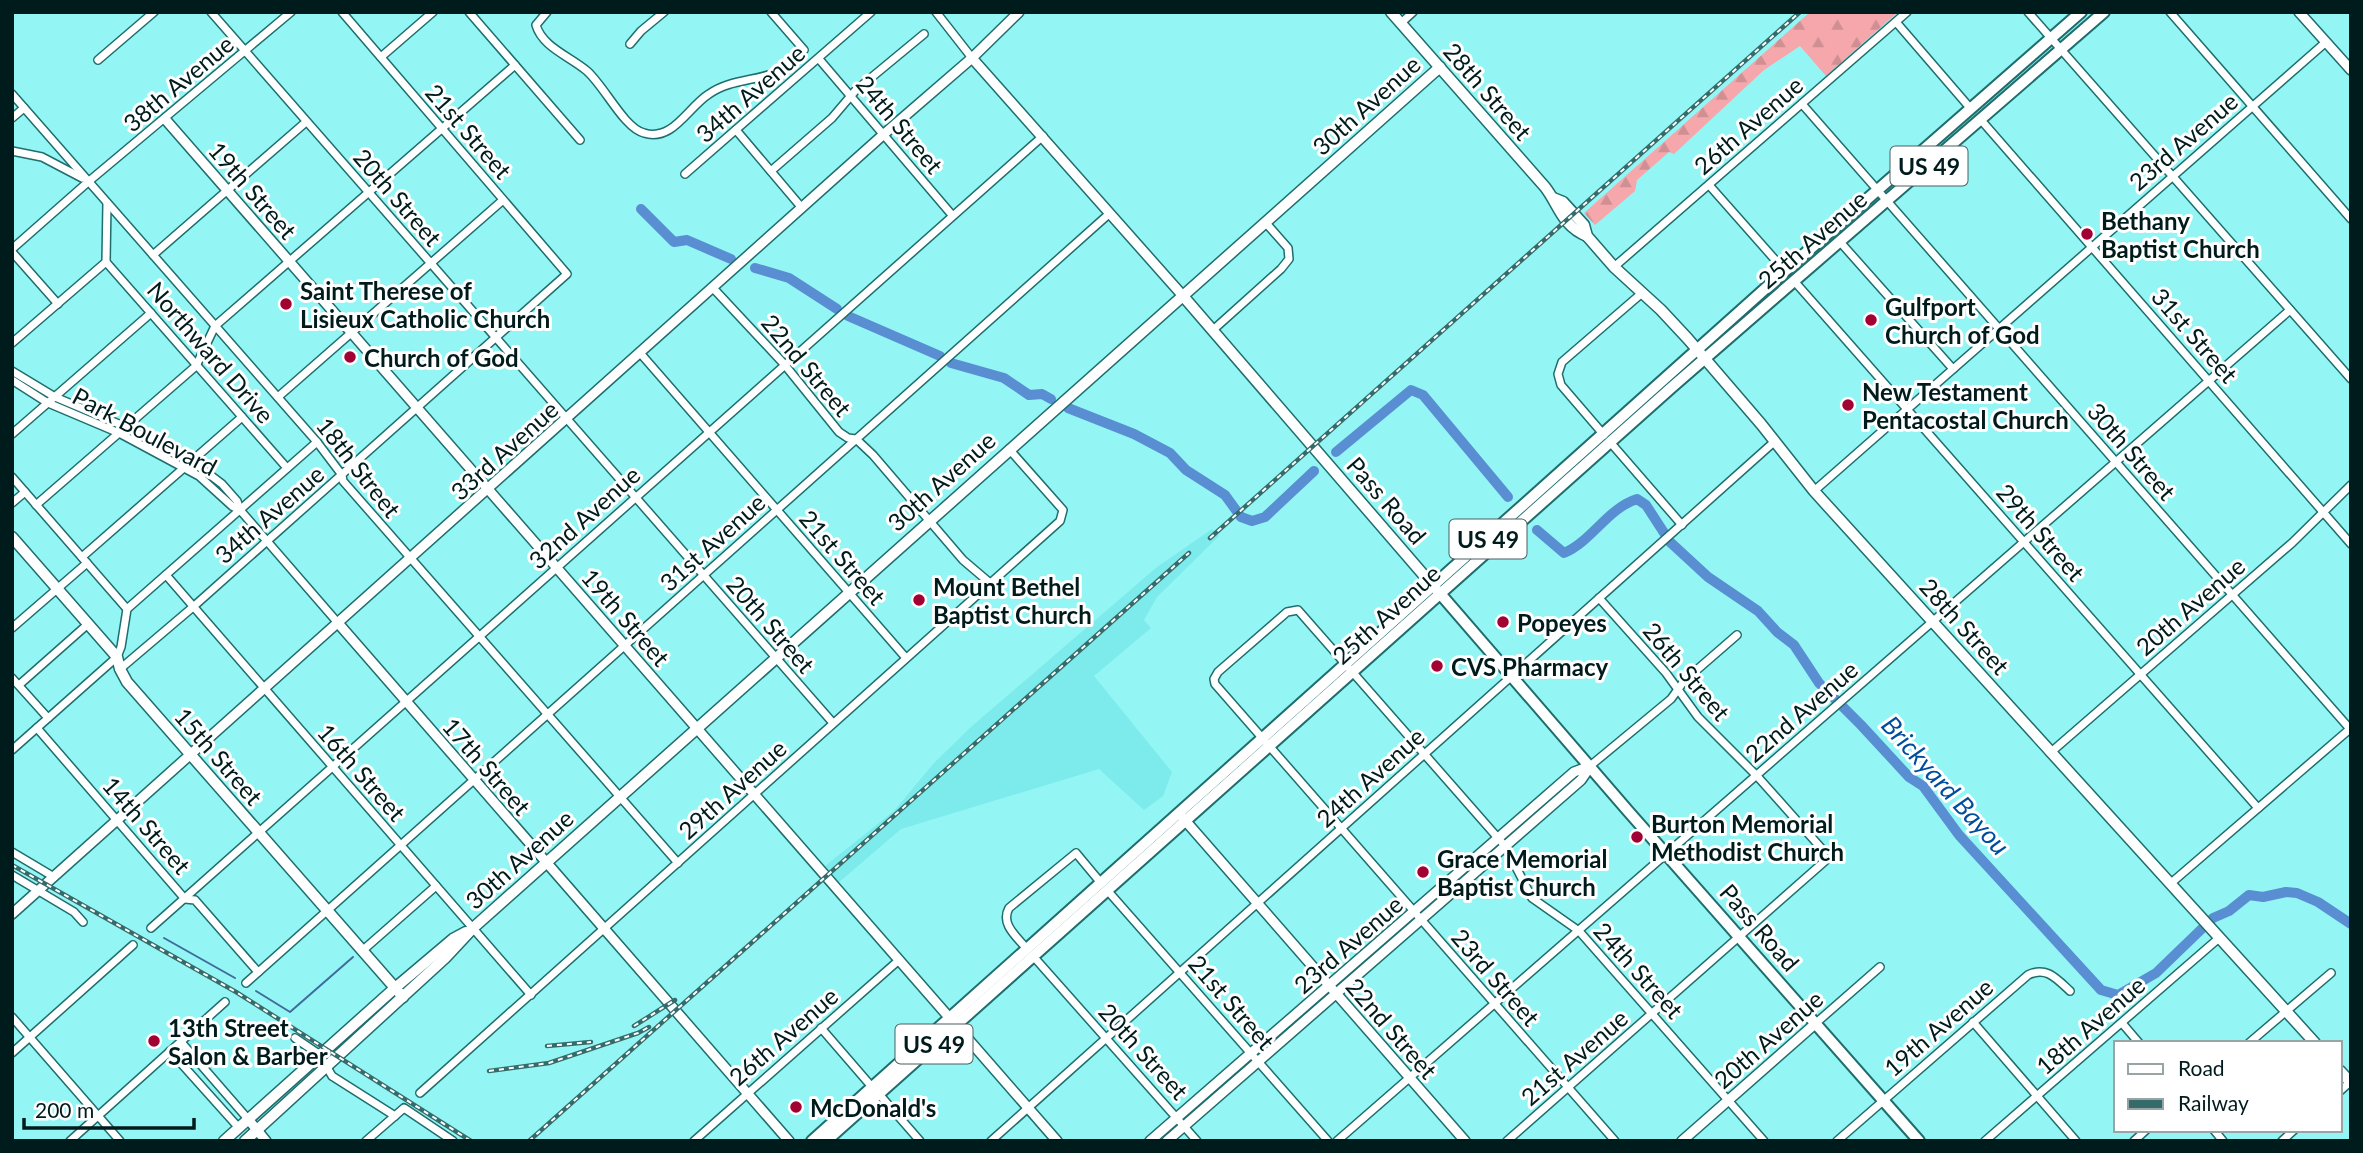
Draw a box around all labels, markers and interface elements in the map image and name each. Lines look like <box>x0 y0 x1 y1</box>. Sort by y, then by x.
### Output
street label: 38th Avenue <box>117 29 239 137</box>
street label: 28th Street <box>1438 37 1538 146</box>
street label: 34th Avenue <box>690 38 810 148</box>
street label: 30th Avenue <box>1306 49 1426 161</box>
street label: 24th Street <box>851 69 950 179</box>
street label: 26th Avenue <box>1688 70 1808 180</box>
street label: 21st Street <box>420 78 518 185</box>
street label: 23rd Avenue <box>2123 86 2243 196</box>
street label: 19th Street <box>203 136 303 245</box>
street label: 20th Street <box>348 143 448 252</box>
road number: US 49 <box>1890 146 1968 186</box>
street label: 25th Avenue <box>1752 184 1872 294</box>
place label: Bethany Baptist Church <box>2101 206 2260 263</box>
marker: Bethany Baptist Church <box>2079 226 2095 242</box>
street label: Northward Drive <box>142 275 280 429</box>
place label: Saint Therese of Lisieux Catholic Church <box>300 276 550 333</box>
street label: 31st Street <box>2146 282 2244 389</box>
place label: Gulfport Church of God <box>1885 292 2040 349</box>
marker: Saint Therese of Lisieux Catholic Church <box>278 296 294 312</box>
street label: 22nd Street <box>756 308 858 422</box>
marker: Gulfport Church of God <box>1863 312 1879 328</box>
place label: Church of God <box>364 343 519 372</box>
marker: Church of God <box>342 349 358 365</box>
place label: New Testament Pentacostal Church <box>1862 377 2069 434</box>
street label: Park Boulevard <box>68 381 222 481</box>
street label: 33rd Avenue <box>444 394 564 506</box>
marker: New Testament Pentacostal Church <box>1840 397 1856 413</box>
street label: 30th Street <box>2082 397 2182 506</box>
street label: 18th Street <box>311 411 407 523</box>
street label: 30th Avenue <box>881 425 1001 537</box>
street label: Pass Road <box>1341 450 1433 550</box>
street label: 34th Avenue <box>209 459 329 569</box>
street label: 32nd Avenue <box>522 460 646 574</box>
street label: 29th Street <box>1991 478 2091 587</box>
street label: 31st Avenue <box>653 487 771 597</box>
street label: 21st Street <box>794 504 892 611</box>
road number: US 49 <box>1450 520 1526 558</box>
street label: 20th Avenue <box>2130 551 2250 661</box>
street label: 25th Avenue <box>1326 558 1446 670</box>
street label: 19th Street <box>576 563 676 672</box>
street label: 20th Street <box>721 570 821 679</box>
place label: Mount Bethel Baptist Church <box>933 572 1092 629</box>
street label: 28th Street <box>1914 572 2016 680</box>
marker: Mount Bethel Baptist Church <box>911 592 927 608</box>
place label: Popeyes <box>1517 608 1607 637</box>
marker: Popeyes <box>1495 614 1511 630</box>
street label: 26th Street <box>1638 616 1737 726</box>
place label: CVS Pharmacy <box>1451 652 1608 681</box>
street label: 22nd Avenue <box>1739 654 1863 768</box>
marker: CVS Pharmacy <box>1429 658 1445 674</box>
street label: 15th Street <box>169 702 269 811</box>
water label: Brickyard Bayou <box>1875 709 2017 861</box>
street label: 17th Street <box>437 712 537 821</box>
street label: 16th Street <box>312 718 412 827</box>
street label: 24th Avenue <box>1310 721 1430 833</box>
street label: 29th Avenue <box>672 733 792 845</box>
street label: 14th Street <box>97 771 197 880</box>
street label: 30th Avenue <box>459 803 579 915</box>
place label: Burton Memorial Methodist Church <box>1651 809 1844 866</box>
marker: Burton Memorial Methodist Church <box>1629 829 1645 845</box>
place label: Grace Memorial Baptist Church <box>1437 844 1607 901</box>
marker: Grace Memorial Baptist Church <box>1415 864 1431 880</box>
street label: Pass Road <box>1714 877 1806 977</box>
street label: 23rd Avenue <box>1288 889 1408 999</box>
street label: 24th Street <box>1588 916 1690 1024</box>
street label: 23rd Street <box>1446 923 1546 1032</box>
street label: 21st Street <box>1183 949 1281 1056</box>
street label: 18th Avenue <box>2030 970 2150 1080</box>
street label: 22nd Street <box>1340 972 1444 1085</box>
street label: 19th Avenue <box>1878 972 1998 1082</box>
street label: 26th Avenue <box>723 981 843 1091</box>
street label: 20th Avenue <box>1708 984 1828 1094</box>
street label: 20th Street <box>1093 997 1195 1105</box>
street label: 21st Avenue <box>1515 1003 1633 1111</box>
place label: 13th Street Salon & Barber <box>168 1013 328 1070</box>
road number: US 49 <box>895 1024 972 1064</box>
marker: 13th Street Salon & Barber <box>146 1033 162 1049</box>
legend <box>2114 1041 2342 1132</box>
text: Road <box>2178 1055 2225 1080</box>
scale bar <box>24 1086 194 1130</box>
text: Railway <box>2178 1090 2249 1115</box>
place label: McDonald's <box>810 1093 936 1122</box>
text: 200 m <box>35 1097 94 1122</box>
marker: McDonald's <box>788 1099 804 1115</box>

